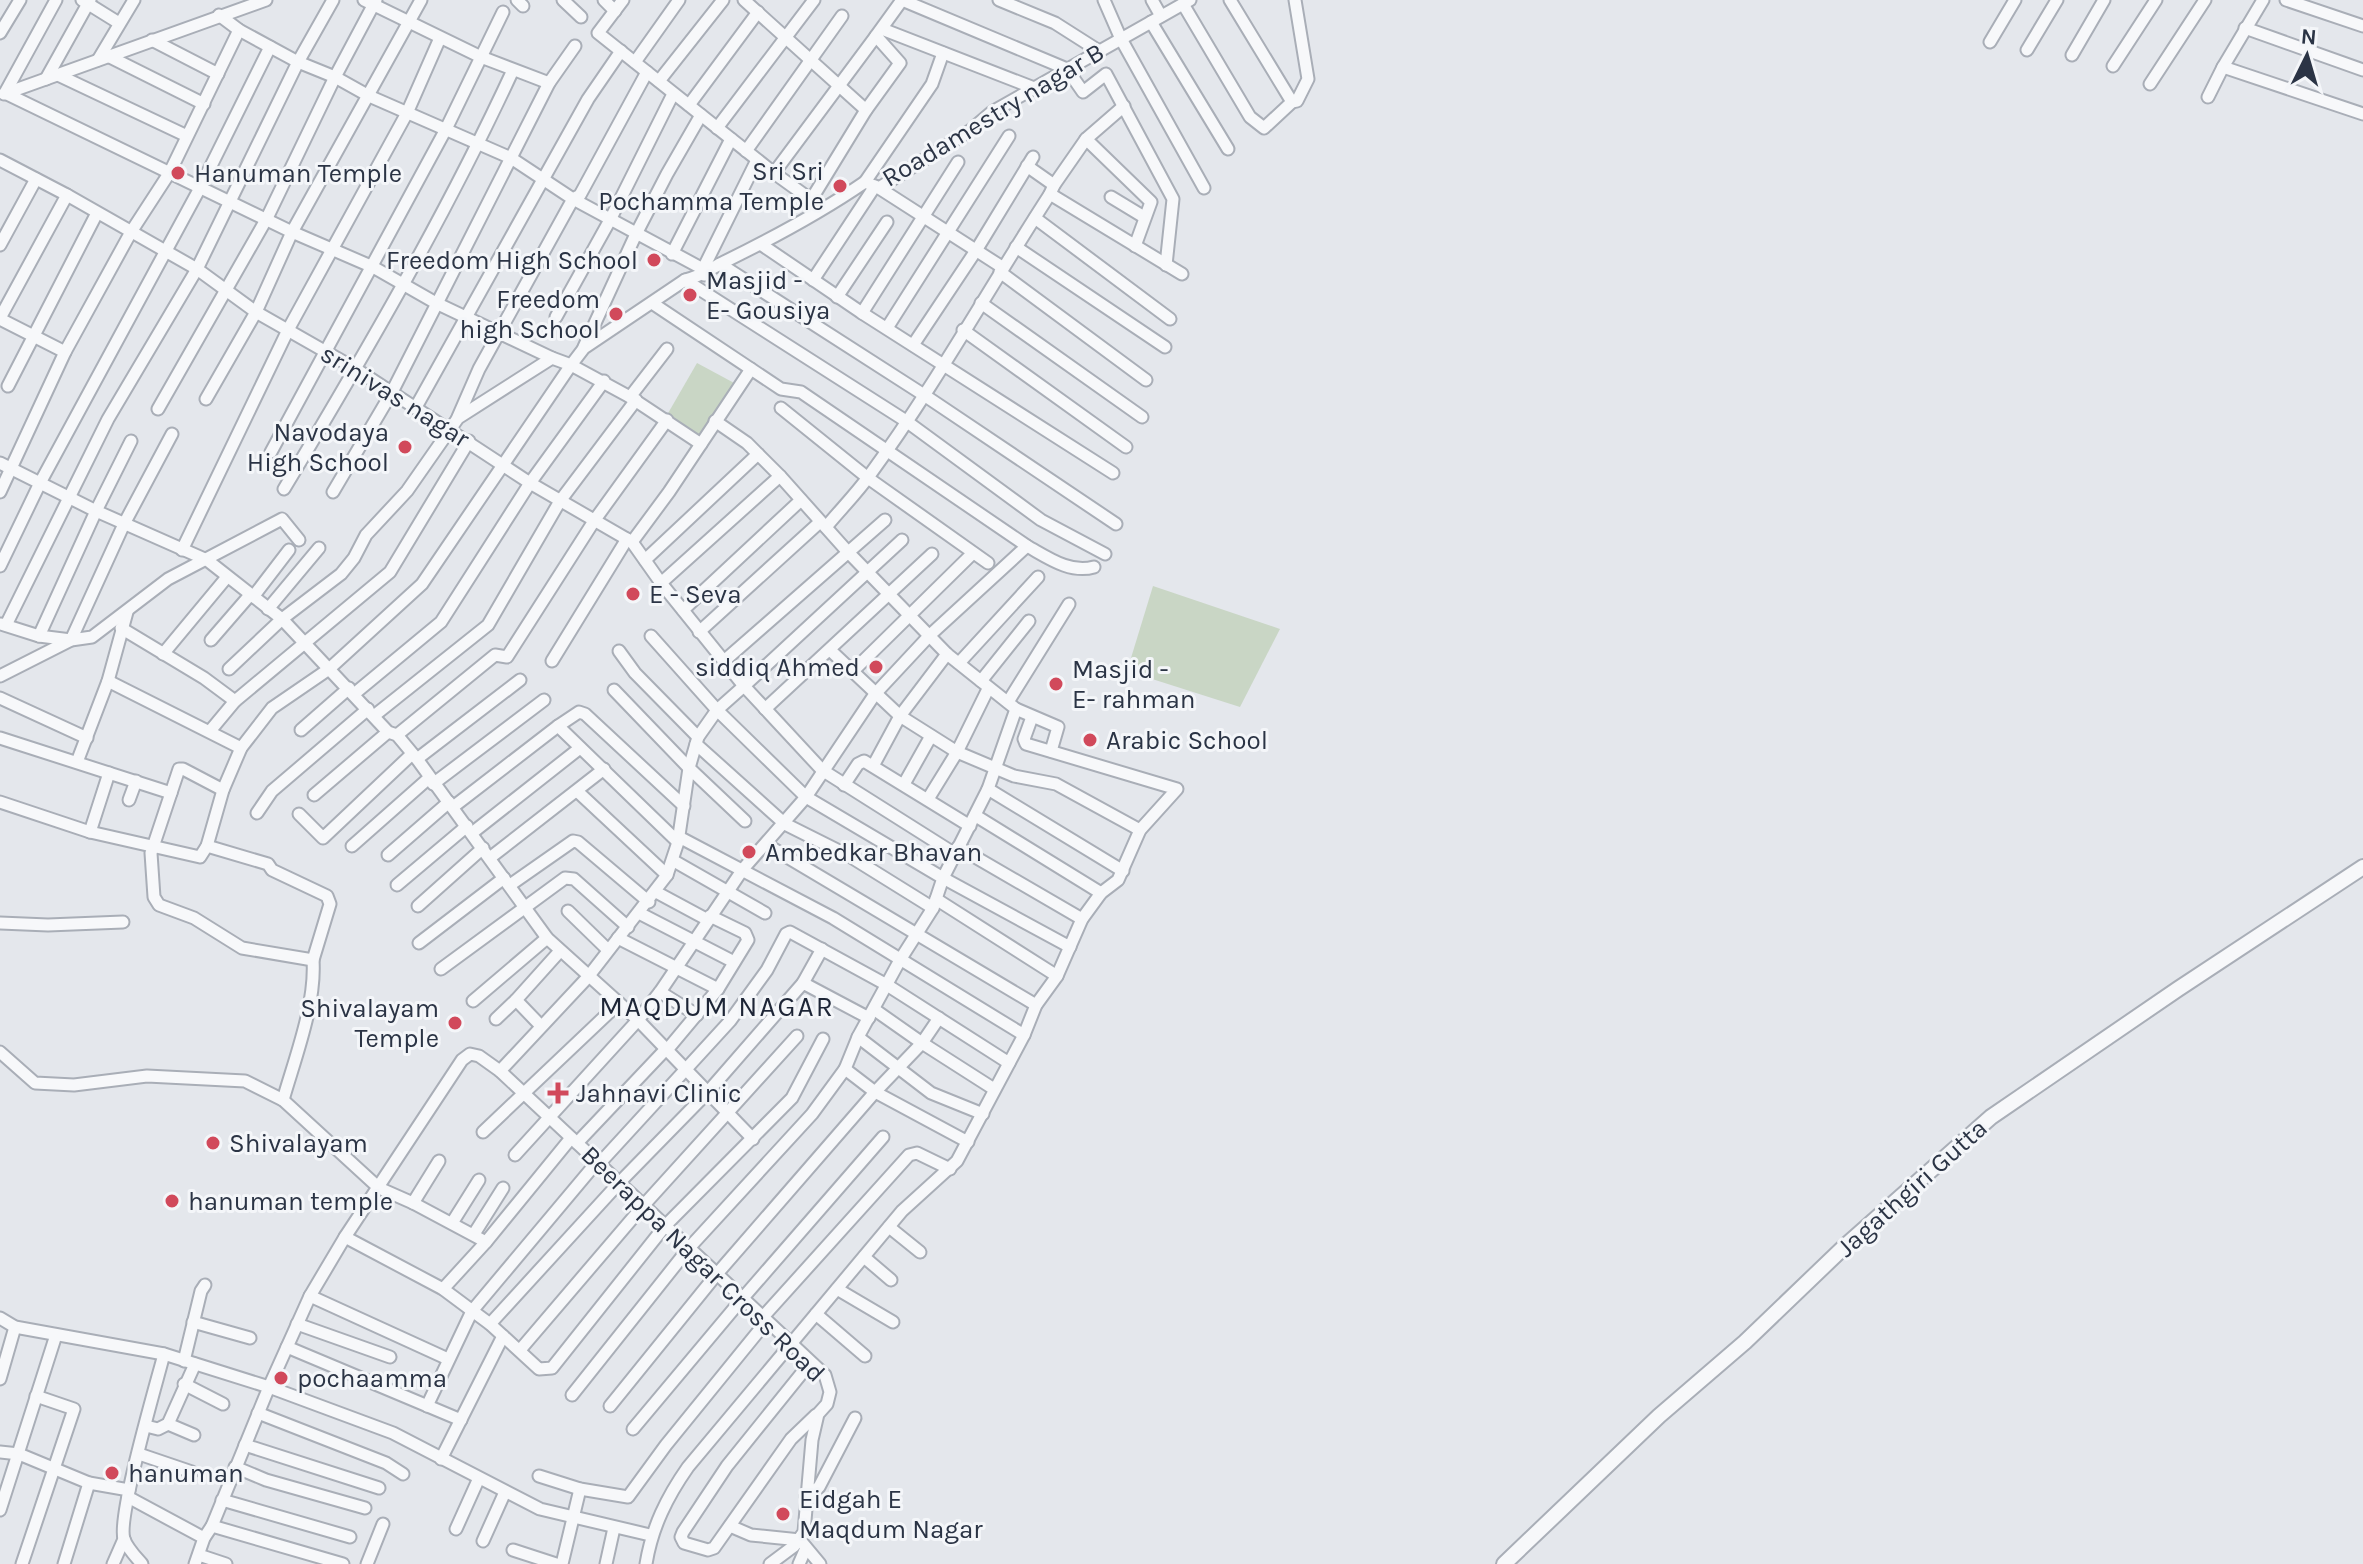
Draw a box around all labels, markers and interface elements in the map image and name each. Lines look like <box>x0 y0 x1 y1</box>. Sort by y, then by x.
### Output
north arrow <box>2267 16 2347 96</box>
text: N <box>2300 23 2318 51</box>
street label: Roadamestry nagar B <box>876 36 1110 194</box>
place label: Sri Sri Pochamma Temple <box>598 156 824 217</box>
place label: Hanuman Temple <box>194 158 402 189</box>
marker: Hanuman Temple <box>169 164 187 182</box>
marker: Sri Sri Pochamma Temple <box>831 177 849 195</box>
place label: Freedom High School <box>386 245 638 276</box>
marker: Freedom High School <box>645 251 663 269</box>
place label: Masjid - E- Gousiya <box>706 265 830 326</box>
place label: Freedom high School <box>459 284 600 345</box>
marker: Masjid - E- Gousiya <box>681 286 699 304</box>
marker: Freedom high School <box>607 305 625 323</box>
street label: srinivas nagar <box>315 338 476 454</box>
place label: Navodaya High School <box>247 417 389 478</box>
marker: Navodaya High School <box>396 438 414 456</box>
place label: E - Seva <box>649 579 741 610</box>
marker: E - Seva <box>624 585 642 603</box>
place label: siddiq Ahmed <box>695 652 860 683</box>
place label: Masjid - E- rahman <box>1072 654 1196 715</box>
marker: siddiq Ahmed <box>867 658 885 676</box>
marker: Masjid - E- rahman <box>1047 675 1065 693</box>
place label: Arabic School <box>1106 725 1268 756</box>
marker: Arabic School <box>1081 731 1099 749</box>
place label: Ambedkar Bhavan <box>765 837 982 868</box>
marker: Ambedkar Bhavan <box>740 843 758 861</box>
district label: MAQDUM NAGAR <box>599 990 835 1023</box>
place label: Shivalayam Temple <box>300 993 439 1054</box>
marker: Shivalayam Temple <box>446 1014 464 1032</box>
place label: Jahnavi Clinic <box>576 1078 741 1109</box>
marker: Jahnavi Clinic <box>547 1082 569 1104</box>
street label: Jagathgiri Gutta <box>1831 1112 1993 1264</box>
place label: Shivalayam <box>229 1128 368 1159</box>
marker: Shivalayam <box>204 1134 222 1152</box>
street label: Beerappa Nagar Cross Road <box>575 1139 831 1389</box>
place label: hanuman temple <box>188 1186 393 1217</box>
marker: hanuman temple <box>163 1192 181 1210</box>
place label: pochaamma <box>297 1363 447 1394</box>
marker: pochaamma <box>272 1369 290 1387</box>
place label: hanuman <box>128 1458 244 1489</box>
marker: hanuman <box>103 1464 121 1482</box>
place label: Eidgah E Maqdum Nagar <box>799 1484 983 1545</box>
marker: Eidgah E Maqdum Nagar <box>774 1505 792 1523</box>

